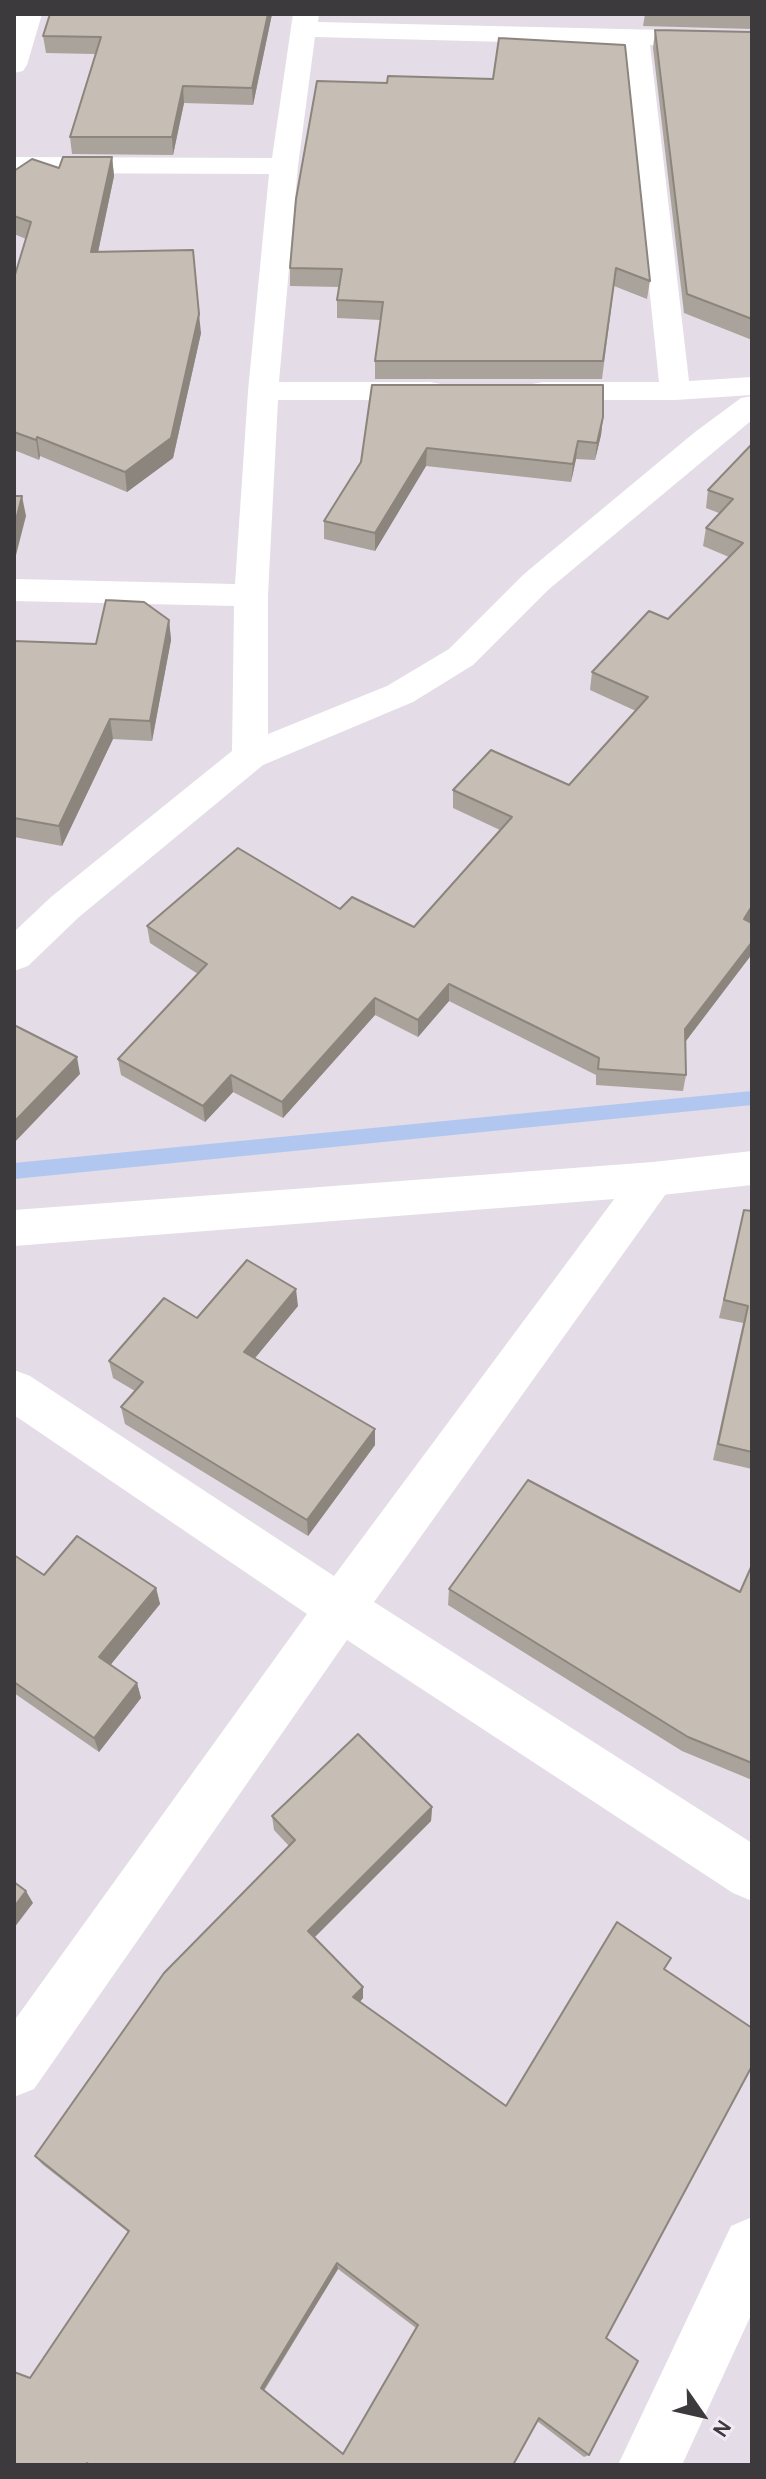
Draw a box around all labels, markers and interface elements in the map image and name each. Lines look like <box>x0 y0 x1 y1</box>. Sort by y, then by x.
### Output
north arrow <box>662 2375 742 2455</box>
text: N <box>707 2415 737 2442</box>

